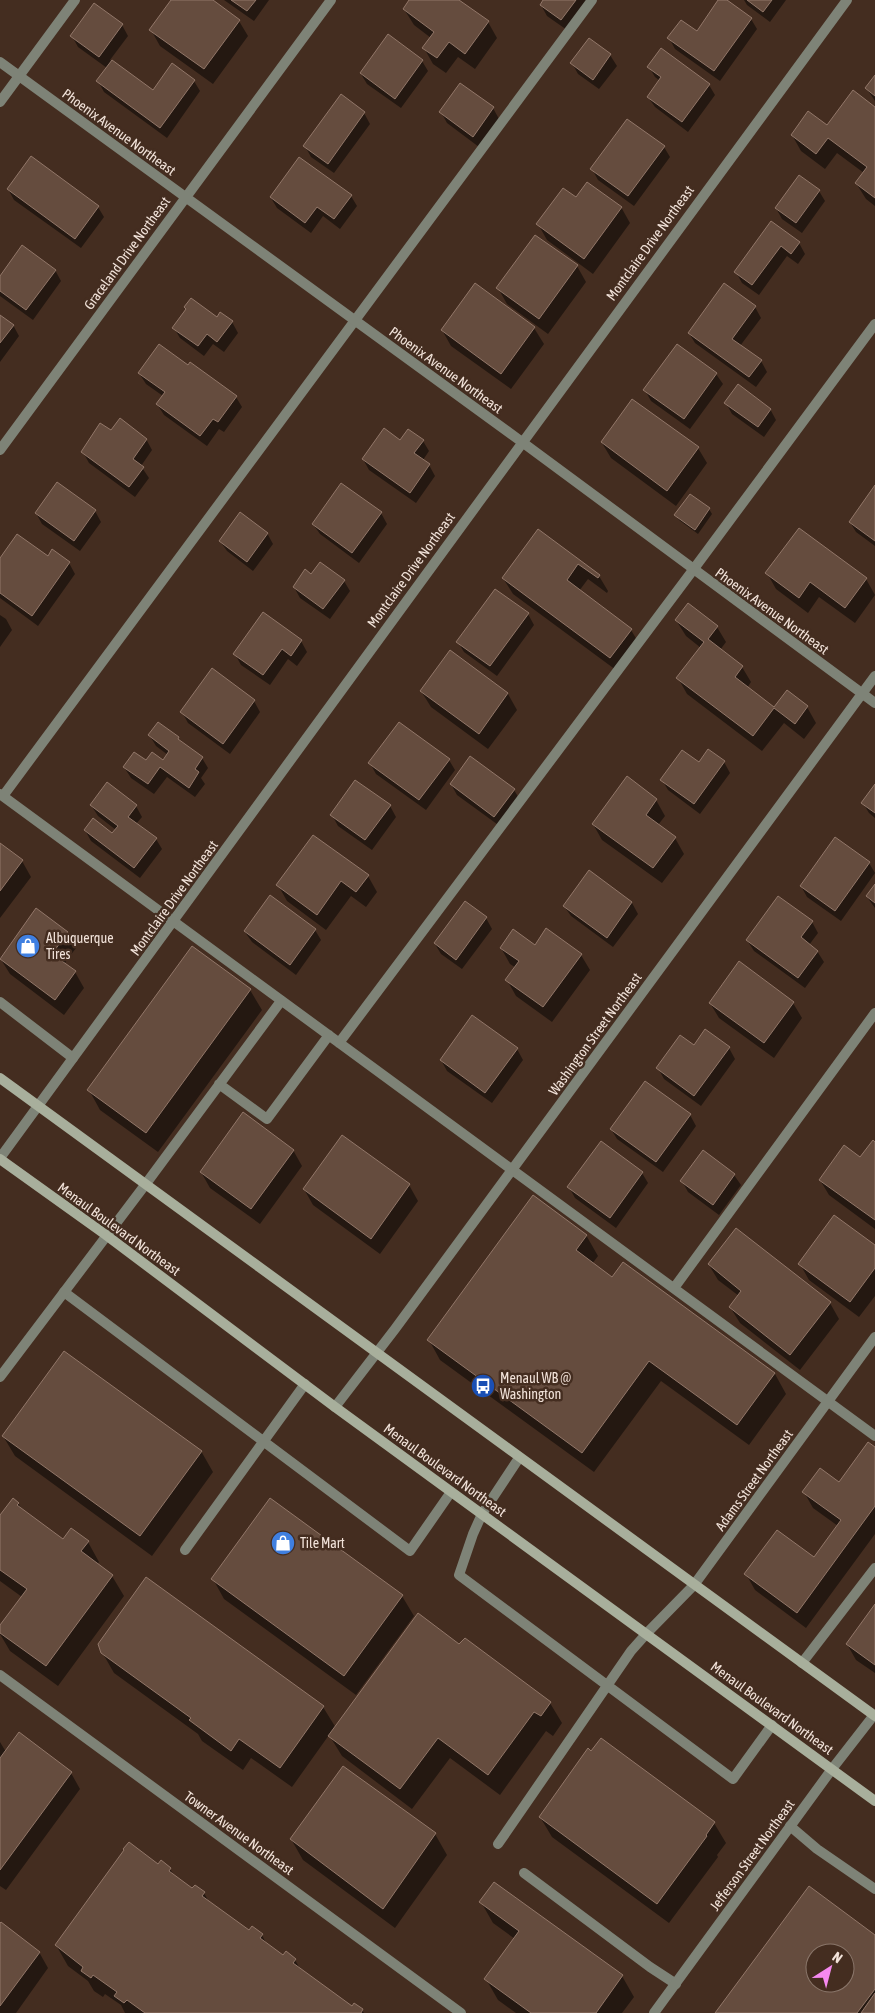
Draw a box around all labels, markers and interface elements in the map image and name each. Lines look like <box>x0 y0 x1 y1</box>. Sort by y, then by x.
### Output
street label: Phoenix Avenue Northeast <box>59 85 179 179</box>
street label: Montclaire Drive Northeast <box>603 182 697 304</box>
street label: Graceland Drive Northeast <box>81 193 173 313</box>
street label: Phoenix Avenue Northeast <box>386 323 506 417</box>
street label: Montclaire Drive Northeast <box>364 509 458 631</box>
street label: Phoenix Avenue Northeast <box>712 564 832 658</box>
street label: Montclaire Drive Northeast <box>127 837 221 959</box>
place label: Albuquerque Tires <box>46 930 114 962</box>
shop icon: Albuquerque Tires <box>15 933 41 959</box>
street label: Washington Street Northeast <box>545 970 645 1098</box>
street label: Menaul Boulevard Northeast <box>55 1179 183 1279</box>
place label: Menaul WB @ Washington <box>500 1370 571 1402</box>
bus stop icon: Menaul WB @ Washington <box>470 1373 496 1399</box>
street label: Menaul Boulevard Northeast <box>381 1420 509 1520</box>
street label: Adams Street Northeast <box>712 1426 796 1534</box>
shop icon: Tile Mart <box>270 1530 296 1556</box>
place label: Tile Mart <box>300 1535 345 1551</box>
street label: Menaul Boulevard Northeast <box>708 1658 836 1758</box>
street label: Towner Avenue Northeast <box>181 1788 297 1878</box>
street label: Jefferson Street Northeast <box>706 1796 798 1914</box>
north arrow <box>805 1943 855 1993</box>
text: N <box>830 1949 846 1966</box>

